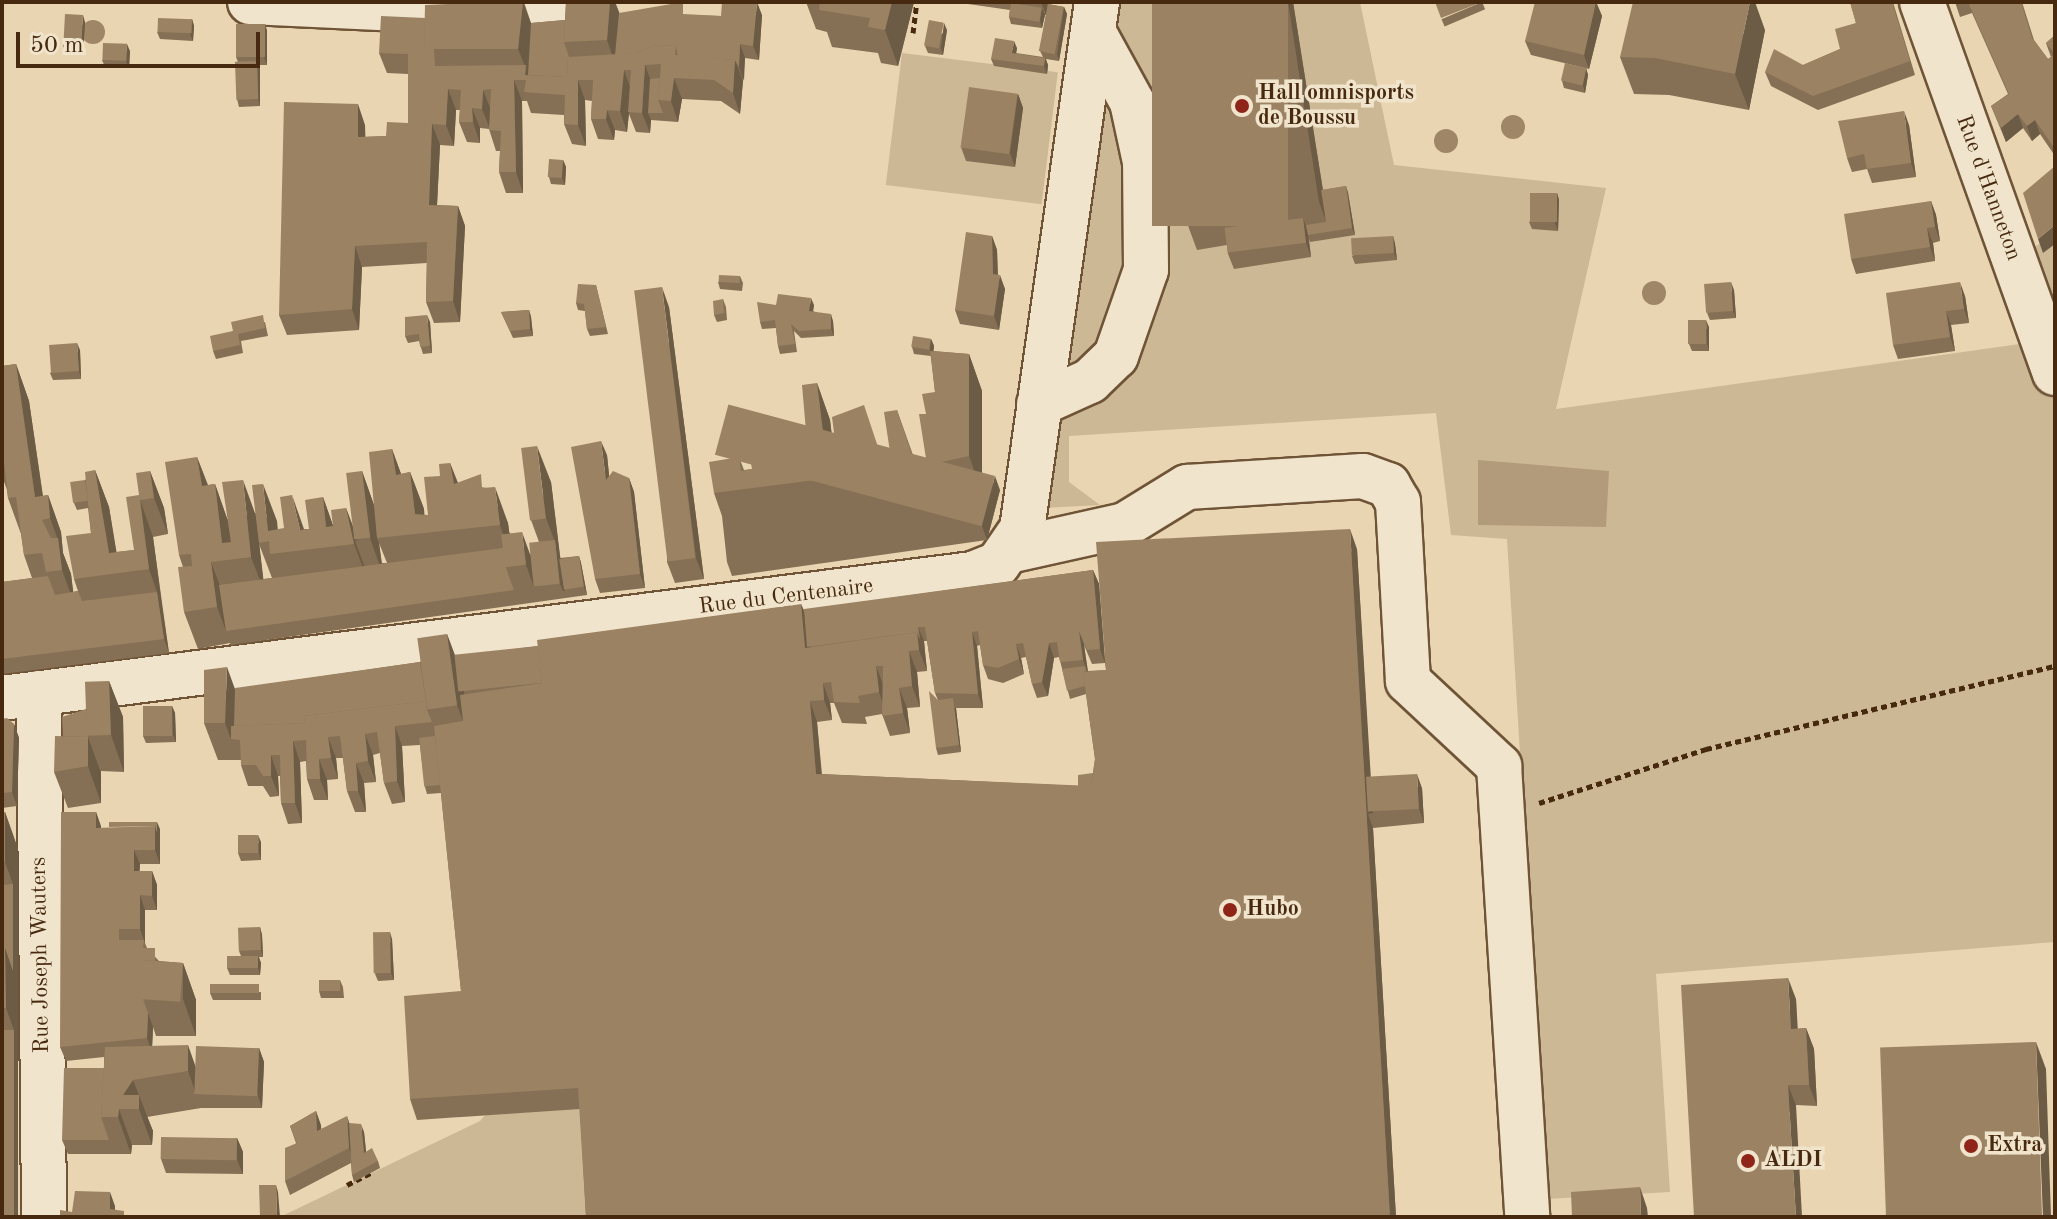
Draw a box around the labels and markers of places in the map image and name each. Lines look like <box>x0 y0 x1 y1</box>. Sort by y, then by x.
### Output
place label: Hall omnisports de Boussu <box>1258 80 1414 132</box>
marker: Hall omnisports de Boussu <box>1233 97 1251 115</box>
place label: Hubo <box>1246 897 1299 923</box>
marker: Hubo <box>1221 901 1239 919</box>
place label: Extra <box>1987 1133 2042 1159</box>
marker: Extra <box>1962 1137 1980 1155</box>
place label: ALDI <box>1764 1148 1822 1174</box>
marker: ALDI <box>1739 1152 1757 1170</box>

